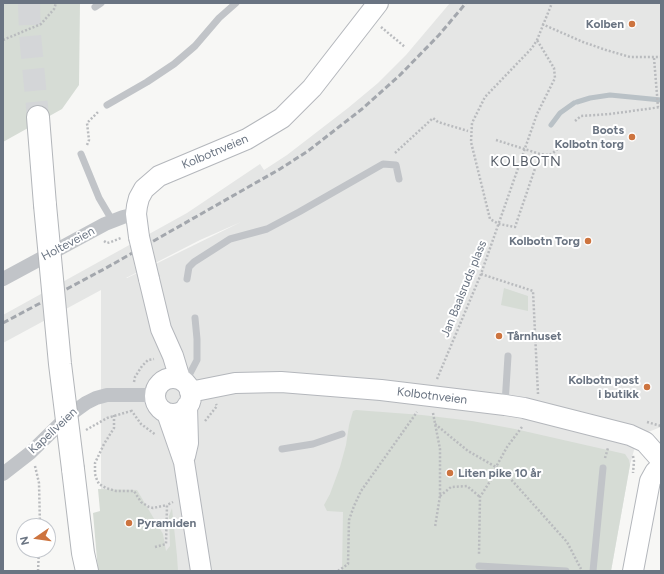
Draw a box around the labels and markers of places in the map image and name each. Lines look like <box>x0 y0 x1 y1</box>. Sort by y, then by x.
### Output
place label: Kolben <box>586 17 624 31</box>
marker: Kolben <box>627 19 637 29</box>
place label: Boots Kolbotn torg <box>554 123 624 151</box>
marker: Boots Kolbotn torg <box>627 132 637 142</box>
place label: Kolbotn Torg <box>509 234 580 248</box>
marker: Kolbotn Torg <box>583 236 593 246</box>
place label: Tårnhuset <box>507 329 562 343</box>
marker: Tårnhuset <box>494 331 504 341</box>
place label: Kolbotn post i butikk <box>568 373 639 401</box>
marker: Kolbotn post i butikk <box>642 382 652 392</box>
place label: Liten pike 10 år <box>458 466 541 480</box>
marker: Liten pike 10 år <box>445 468 455 478</box>
place label: Pyramiden <box>137 516 196 530</box>
marker: Pyramiden <box>124 518 134 528</box>

